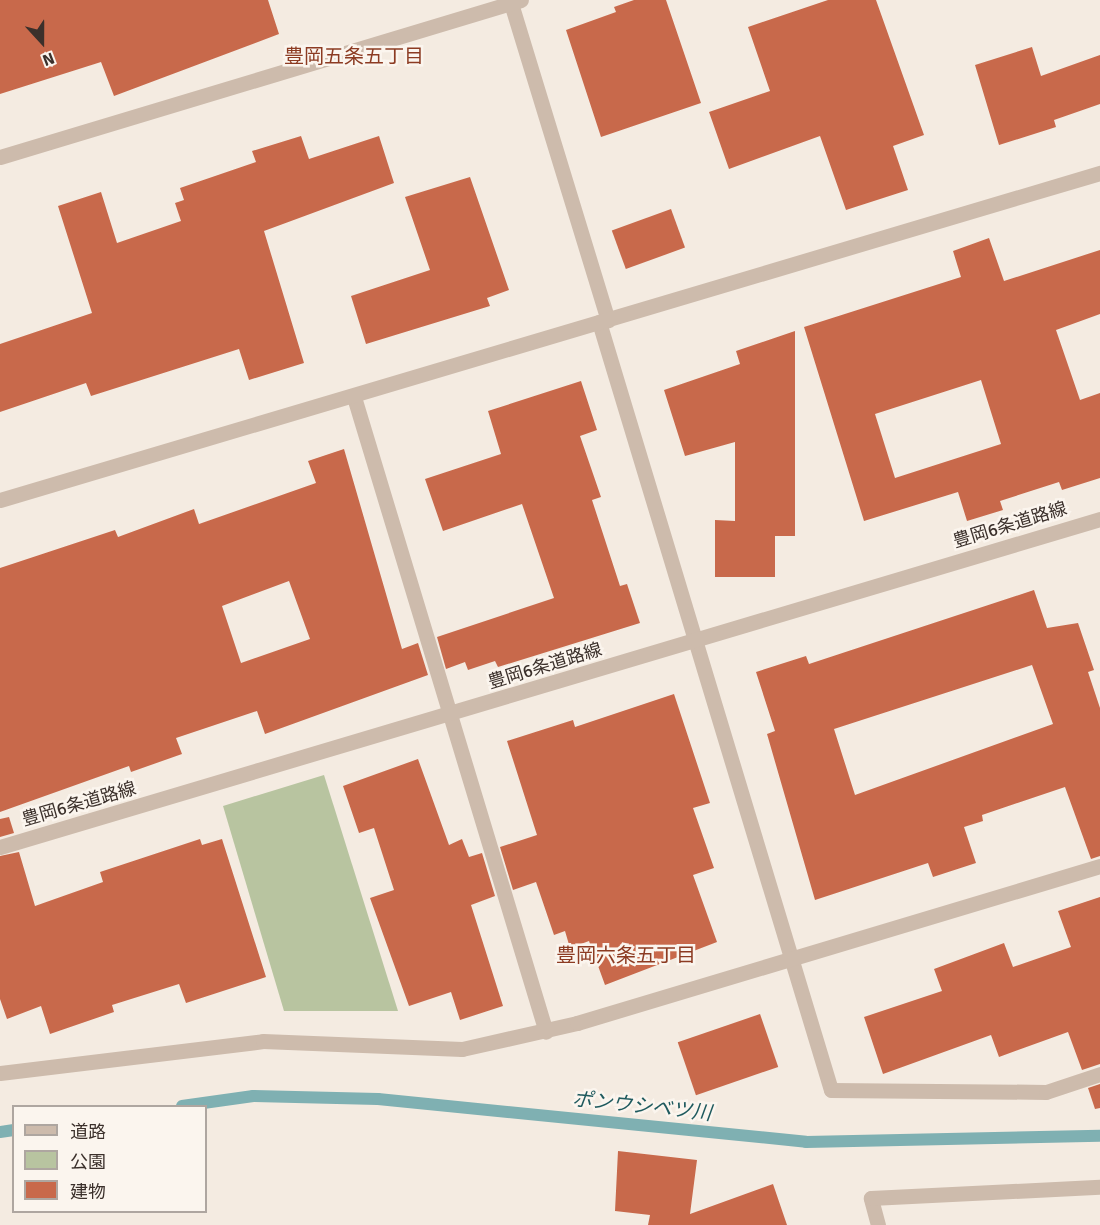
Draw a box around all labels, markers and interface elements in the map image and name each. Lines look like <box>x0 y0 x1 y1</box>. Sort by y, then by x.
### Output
north arrow <box>12 12 72 72</box>
district label: 豊岡五条五丁目 <box>284 44 424 68</box>
text: N <box>40 47 57 70</box>
street label: 豊岡6条道路線 <box>951 497 1069 553</box>
street label: 豊岡6条道路線 <box>486 638 604 694</box>
street label: 豊岡6条道路線 <box>19 777 139 831</box>
district label: 豊岡六条五丁目 <box>556 943 696 967</box>
water label: ポンウシベツ川 <box>571 1087 713 1125</box>
legend <box>12 1105 207 1213</box>
text: 道路 <box>70 1121 106 1143</box>
text: 公園 <box>70 1151 106 1173</box>
text: 建物 <box>70 1181 106 1203</box>

